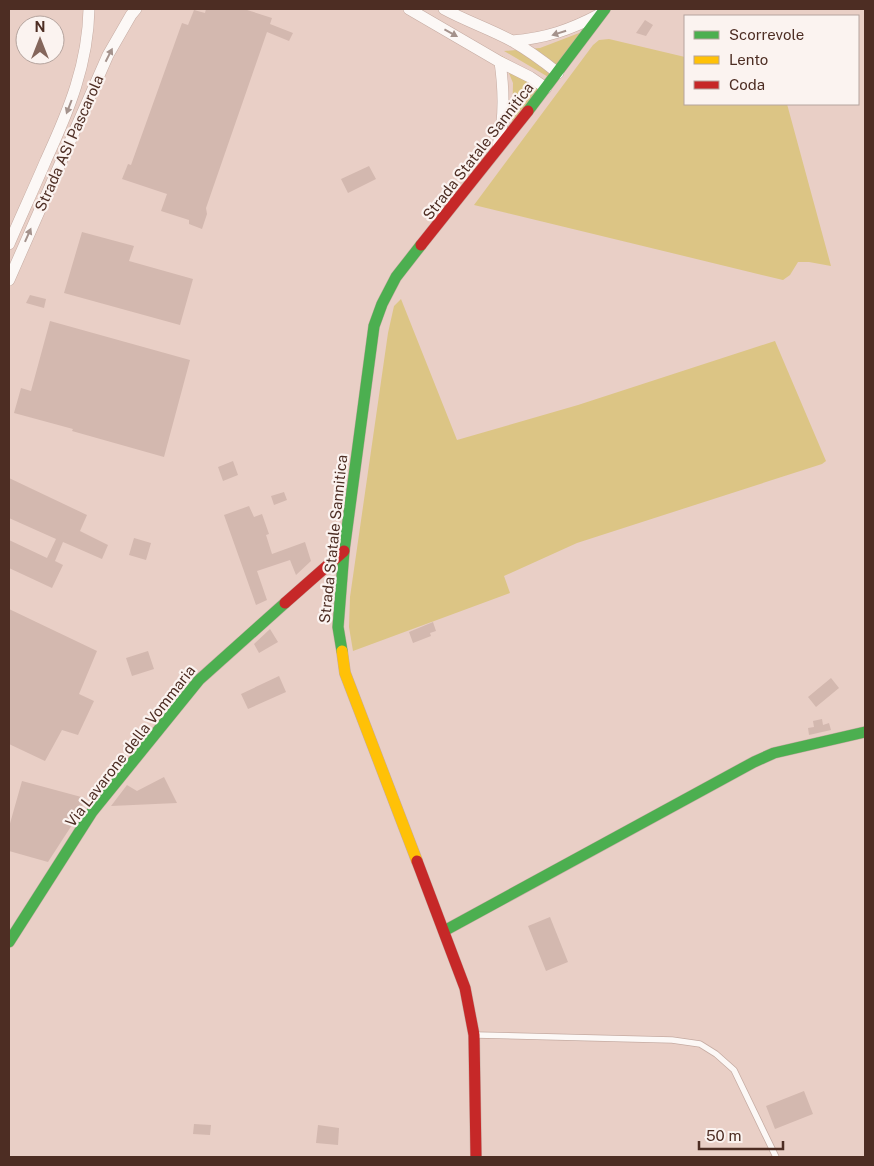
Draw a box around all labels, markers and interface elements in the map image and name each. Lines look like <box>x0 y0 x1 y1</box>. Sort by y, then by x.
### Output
north arrow <box>15 15 65 65</box>
legend <box>684 15 859 105</box>
text: N <box>35 19 45 35</box>
text: Scorrevole <box>729 26 804 43</box>
one-way arrow <box>445 28 458 37</box>
one-way arrow <box>551 29 566 37</box>
one-way arrow <box>105 48 113 62</box>
text: Lento <box>729 51 768 68</box>
street label: Strada ASI Pascarola <box>31 72 107 214</box>
text: Coda <box>729 76 765 93</box>
street label: Strada Statale Sannitica <box>419 79 537 223</box>
one-way arrow <box>65 100 73 115</box>
one-way arrow <box>25 228 33 242</box>
street label: Strada Statale Sannitica <box>316 454 350 624</box>
street label: Via Lavarone della Vommaria <box>62 662 198 830</box>
scale bar <box>699 1118 783 1150</box>
text: 50 m <box>706 1127 741 1144</box>

